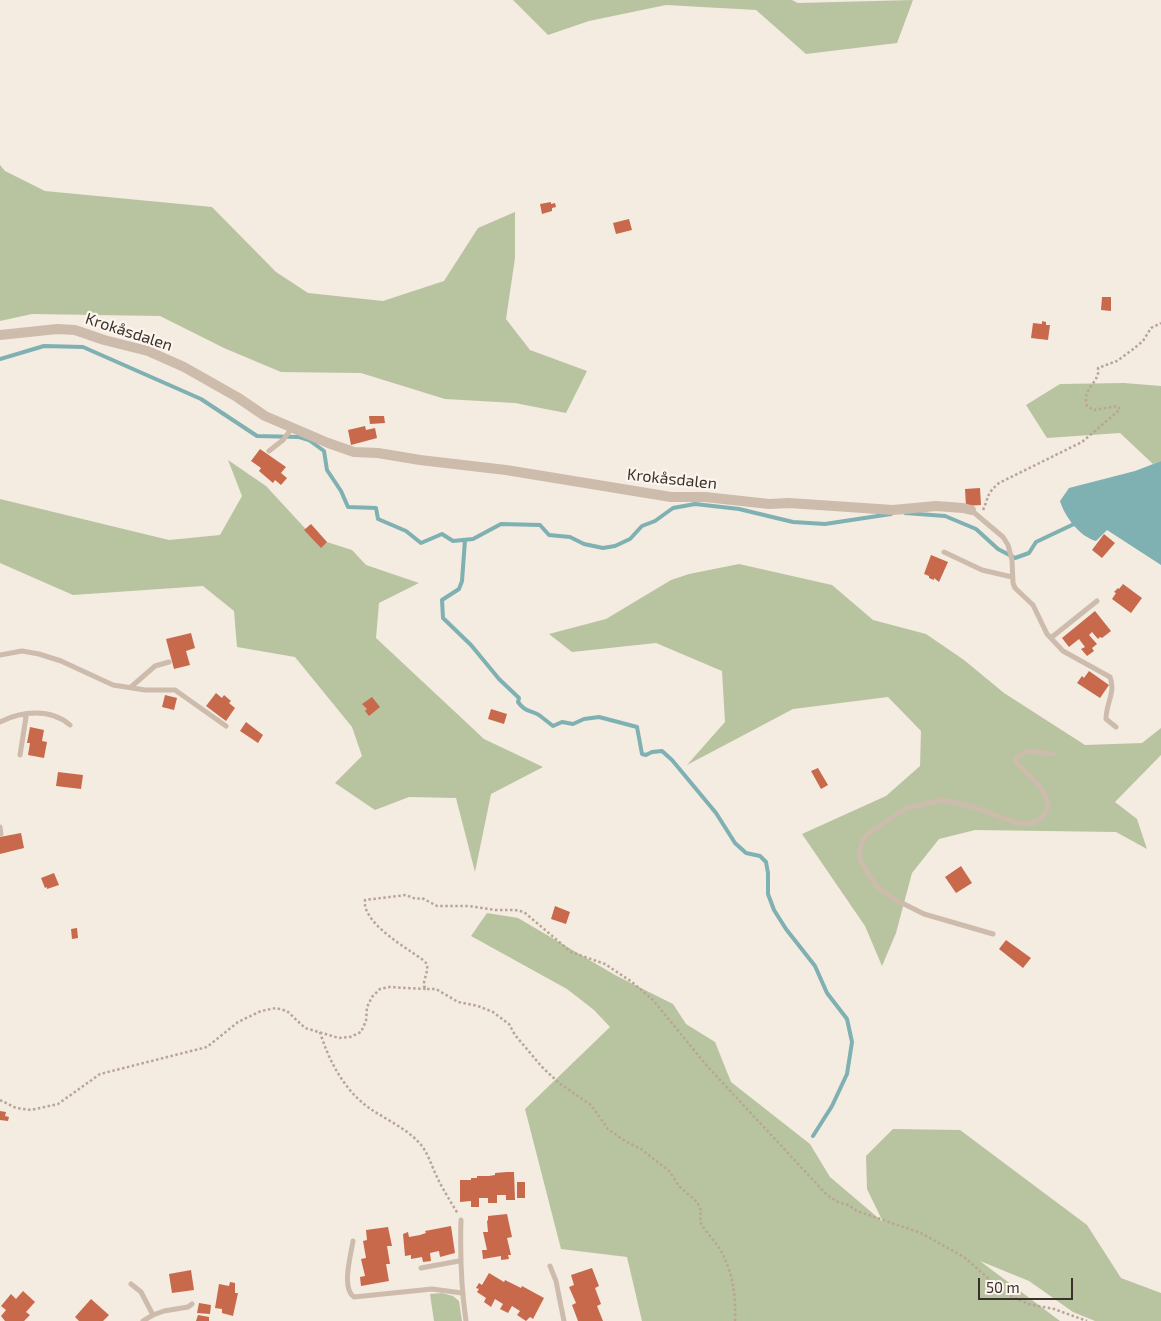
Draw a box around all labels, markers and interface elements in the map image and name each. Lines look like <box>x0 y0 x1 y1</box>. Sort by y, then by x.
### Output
street label: Krokåsdalen <box>83 309 175 355</box>
street label: Krokåsdalen <box>626 465 718 493</box>
scale bar <box>981 1268 1076 1300</box>
text: 50 m <box>986 1278 1020 1296</box>

